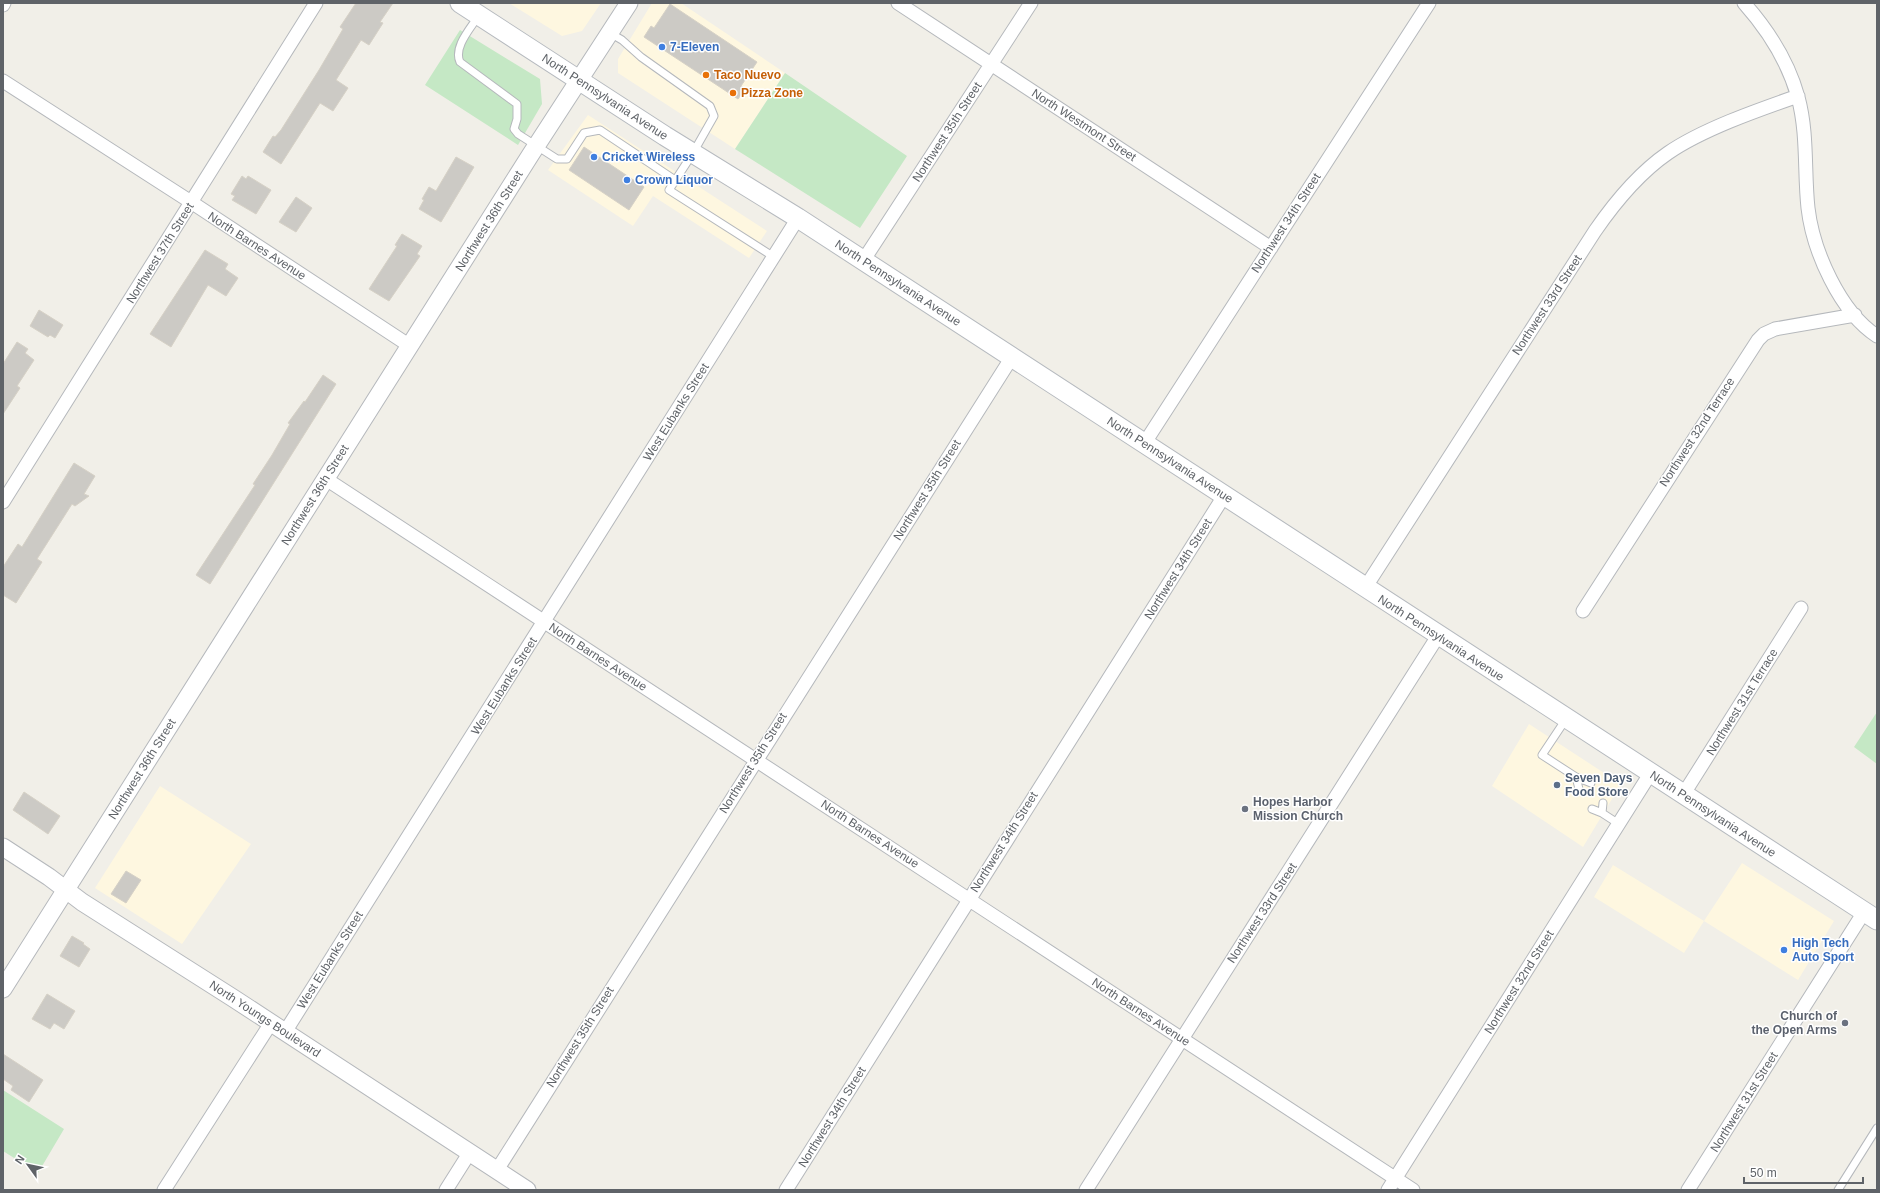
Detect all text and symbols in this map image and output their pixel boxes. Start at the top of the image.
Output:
place label: 7-Eleven [670,40,719,54]
marker: 7-Eleven [657,42,667,52]
street label: North Pennsylvania Avenue [539,51,671,143]
place label: Taco Nuevo [714,68,781,82]
marker: Taco Nuevo [701,70,711,80]
street label: Northwest 35th Street [910,79,985,184]
place label: Pizza Zone [741,86,803,100]
street label: North Westmont Street [1029,86,1139,164]
marker: Pizza Zone [728,88,738,98]
place label: Cricket Wireless [602,150,696,164]
marker: Cricket Wireless [589,152,599,162]
street label: Northwest 36th Street [452,168,526,274]
street label: Northwest 34th Street [1249,170,1324,275]
place label: Crown Liquor [635,173,713,187]
marker: Crown Liquor [622,175,632,185]
street label: Northwest 37th Street [123,200,197,306]
street label: North Barnes Avenue [205,209,309,283]
street label: North Pennsylvania Avenue [832,237,964,329]
street label: Northwest 33rd Street [1509,252,1585,358]
street label: West Eubanks Street [640,360,712,463]
street label: Northwest 32nd Terrace [1656,375,1738,489]
street label: North Pennsylvania Avenue [1104,414,1236,506]
street label: Northwest 35th Street [890,437,964,543]
street label: Northwest 36th Street [278,442,352,548]
street label: Northwest 34th Street [1141,516,1215,622]
street label: North Pennsylvania Avenue [1375,592,1507,684]
street label: North Barnes Avenue [546,620,650,694]
street label: West Eubanks Street [468,634,540,737]
street label: Northwest 31st Terrace [1703,646,1781,758]
street label: Northwest 35th Street [716,710,790,816]
street label: Northwest 36th Street [105,716,179,822]
street label: North Pennsylvania Avenue [1647,768,1779,860]
place label: Seven Days Food Store [1565,771,1633,799]
marker: Seven Days Food Store [1552,780,1562,790]
street label: Northwest 34th Street [967,789,1041,895]
place label: Hopes Harbor Mission Church [1253,795,1343,823]
street label: North Barnes Avenue [818,797,922,871]
marker: Hopes Harbor Mission Church [1240,804,1250,814]
street label: Northwest 33rd Street [1224,860,1300,966]
street label: West Eubanks Street [294,908,366,1011]
street label: Northwest 32nd Street [1481,927,1557,1036]
place label: High Tech Auto Sport [1792,936,1854,964]
marker: High Tech Auto Sport [1779,945,1789,955]
street label: North Barnes Avenue [1089,975,1193,1049]
street label: North Youngs Boulevard [207,978,323,1060]
street label: Northwest 35th Street [543,984,617,1090]
place label: Church of the Open Arms [1751,1009,1838,1037]
marker: Church of the Open Arms [1840,1018,1850,1028]
street label: Northwest 31st Street [1707,1049,1781,1155]
street label: Northwest 34th Street [795,1064,869,1170]
north arrow [8,1145,48,1185]
text: N [12,1153,27,1166]
scale bar [1744,1159,1863,1185]
text: 50 m [1750,1166,1777,1180]

